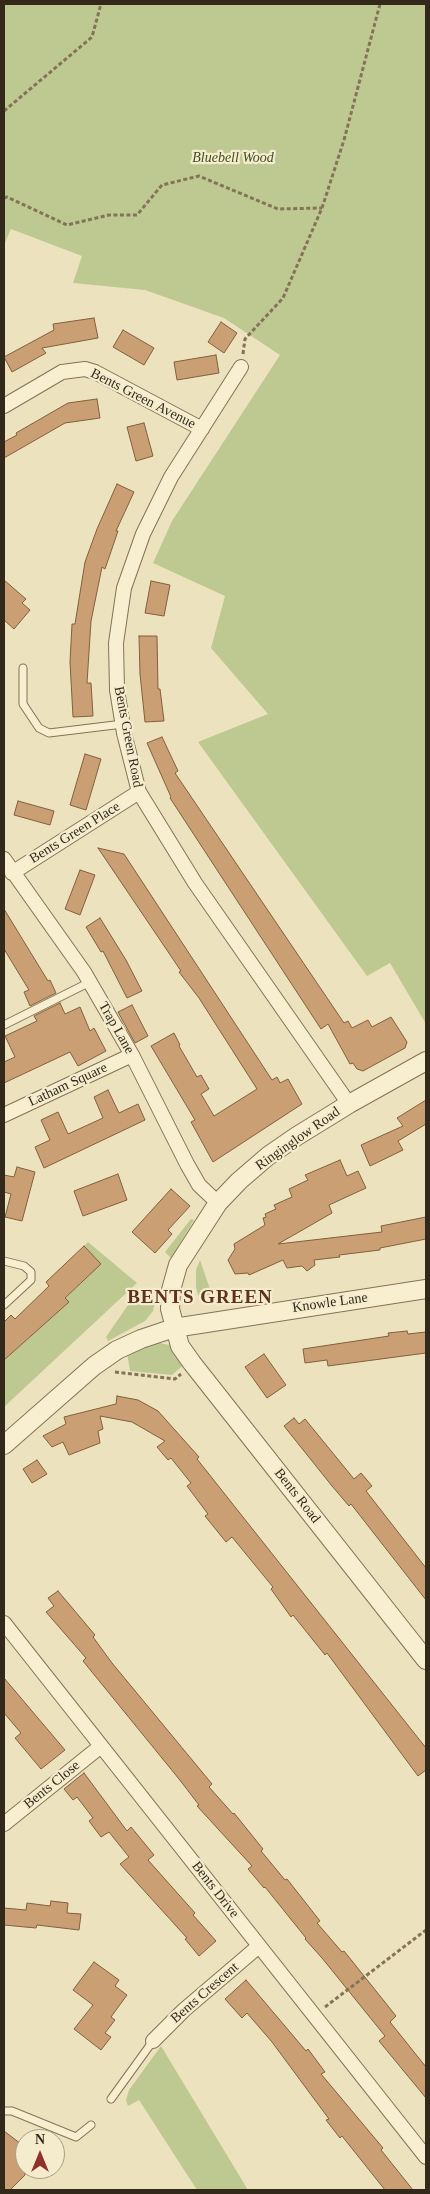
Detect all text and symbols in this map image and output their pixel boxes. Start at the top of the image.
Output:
park label: Bluebell Wood [192,150,274,166]
street label: Bents Green Avenue [88,365,198,433]
street label: Bents Green Road [110,685,146,789]
street label: Bents Green Place [27,798,123,868]
street label: Trap Lane [94,999,138,1057]
street label: Latham Square [26,1059,110,1111]
street label: Ringinglow Road [253,1104,343,1174]
district label: BENTS GREEN [126,1287,274,1309]
street label: Knowle Lane [291,1289,369,1317]
street label: Bents Road [270,1465,324,1527]
street label: Bents Close [21,1757,83,1813]
street label: Bents Drive [188,1858,242,1922]
street label: Bents Crescent [168,1959,242,2027]
north arrow [15,2129,65,2179]
text: N [35,2132,45,2147]

